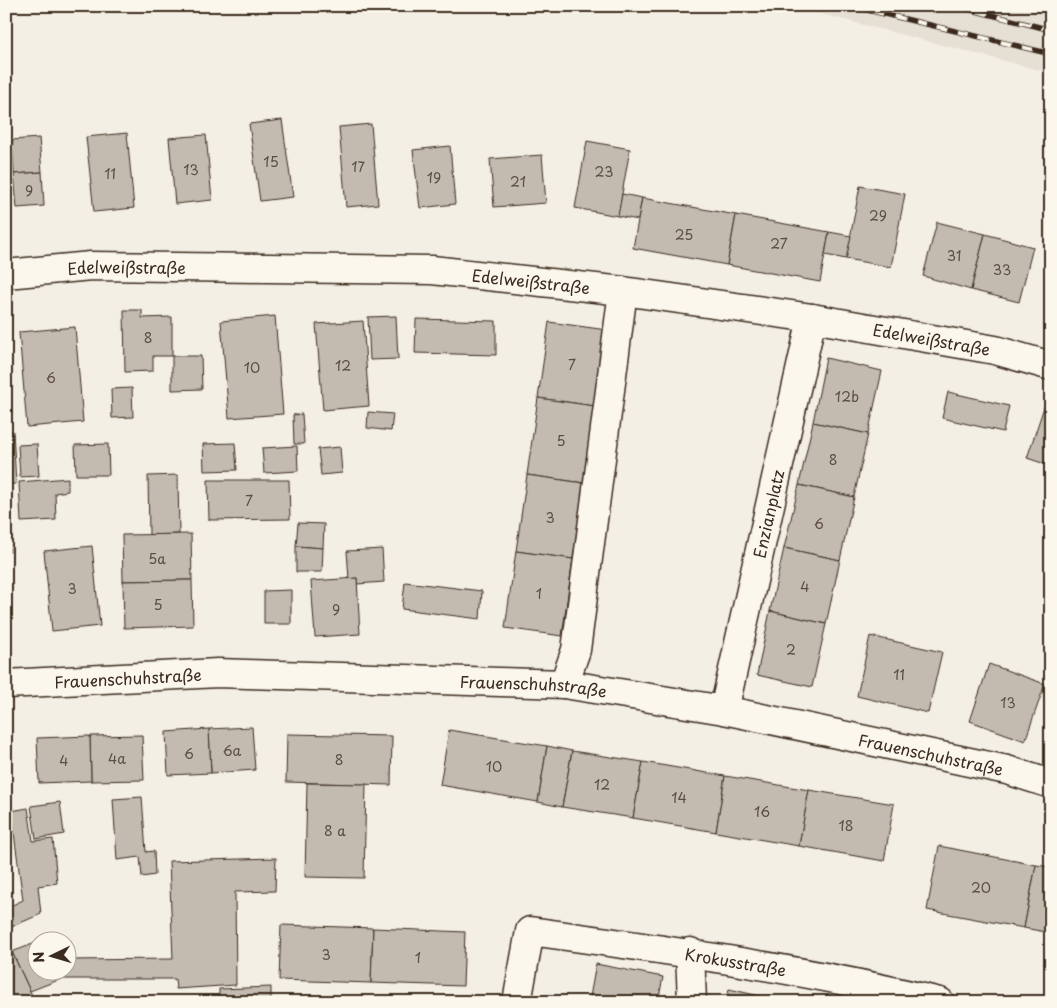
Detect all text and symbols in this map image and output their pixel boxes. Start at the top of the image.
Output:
house number: 15 [263,151,279,172]
house number: 17 [351,156,365,177]
house number: 13 [183,159,199,180]
house number: 23 [595,161,613,182]
house number: 11 [104,163,116,184]
house number: 19 [427,167,441,188]
house number: 21 [510,171,526,192]
house number: 9 [25,180,33,201]
house number: 29 [869,205,887,226]
house number: 25 [675,224,693,245]
house number: 27 [770,233,788,254]
house number: 31 [947,245,961,266]
street label: Edelweißstraße [66,254,186,280]
house number: 33 [993,259,1011,280]
street label: Edelweißstraße [471,262,591,299]
street label: Edelweißstraße [871,317,992,361]
house number: 8 [144,327,152,348]
house number: 7 [568,354,576,375]
house number: 12 [335,355,351,376]
house number: 10 [244,357,260,378]
house number: 6 [46,367,56,388]
house number: 12b [835,386,859,407]
house number: 5 [556,430,566,451]
house number: 8 [829,449,837,470]
street label: Enzianplatz [746,467,790,560]
house number: 7 [245,490,253,511]
house number: 3 [545,507,555,528]
house number: 6 [814,513,824,534]
house number: 5a [148,548,166,569]
house number: 4 [800,576,810,597]
house number: 3 [67,578,77,599]
house number: 1 [536,583,542,604]
house number: 5 [153,594,163,615]
house number: 9 [332,599,340,620]
house number: 2 [786,639,796,660]
street label: Frauenschuhstraße [54,662,202,693]
house number: 11 [893,664,905,685]
street label: Frauenschuhstraße [459,669,609,703]
house number: 13 [1000,692,1016,713]
street label: Frauenschuhstraße [856,727,1006,781]
house number: 6a [223,740,242,761]
house number: 6 [184,743,194,764]
house number: 4a [108,748,126,769]
house number: 8 [335,749,343,770]
house number: 4 [59,750,69,771]
house number: 10 [486,756,502,777]
house number: 12 [594,774,610,795]
house number: 14 [671,787,687,808]
house number: 16 [754,801,770,822]
house number: 18 [838,815,854,836]
house number: 8 a [324,820,346,841]
house number: 20 [971,877,991,898]
north arrow [28,930,78,980]
street label: Krokusstraße [683,941,788,982]
house number: 3 [321,944,331,965]
house number: 1 [415,947,421,968]
text: N [28,951,49,964]

